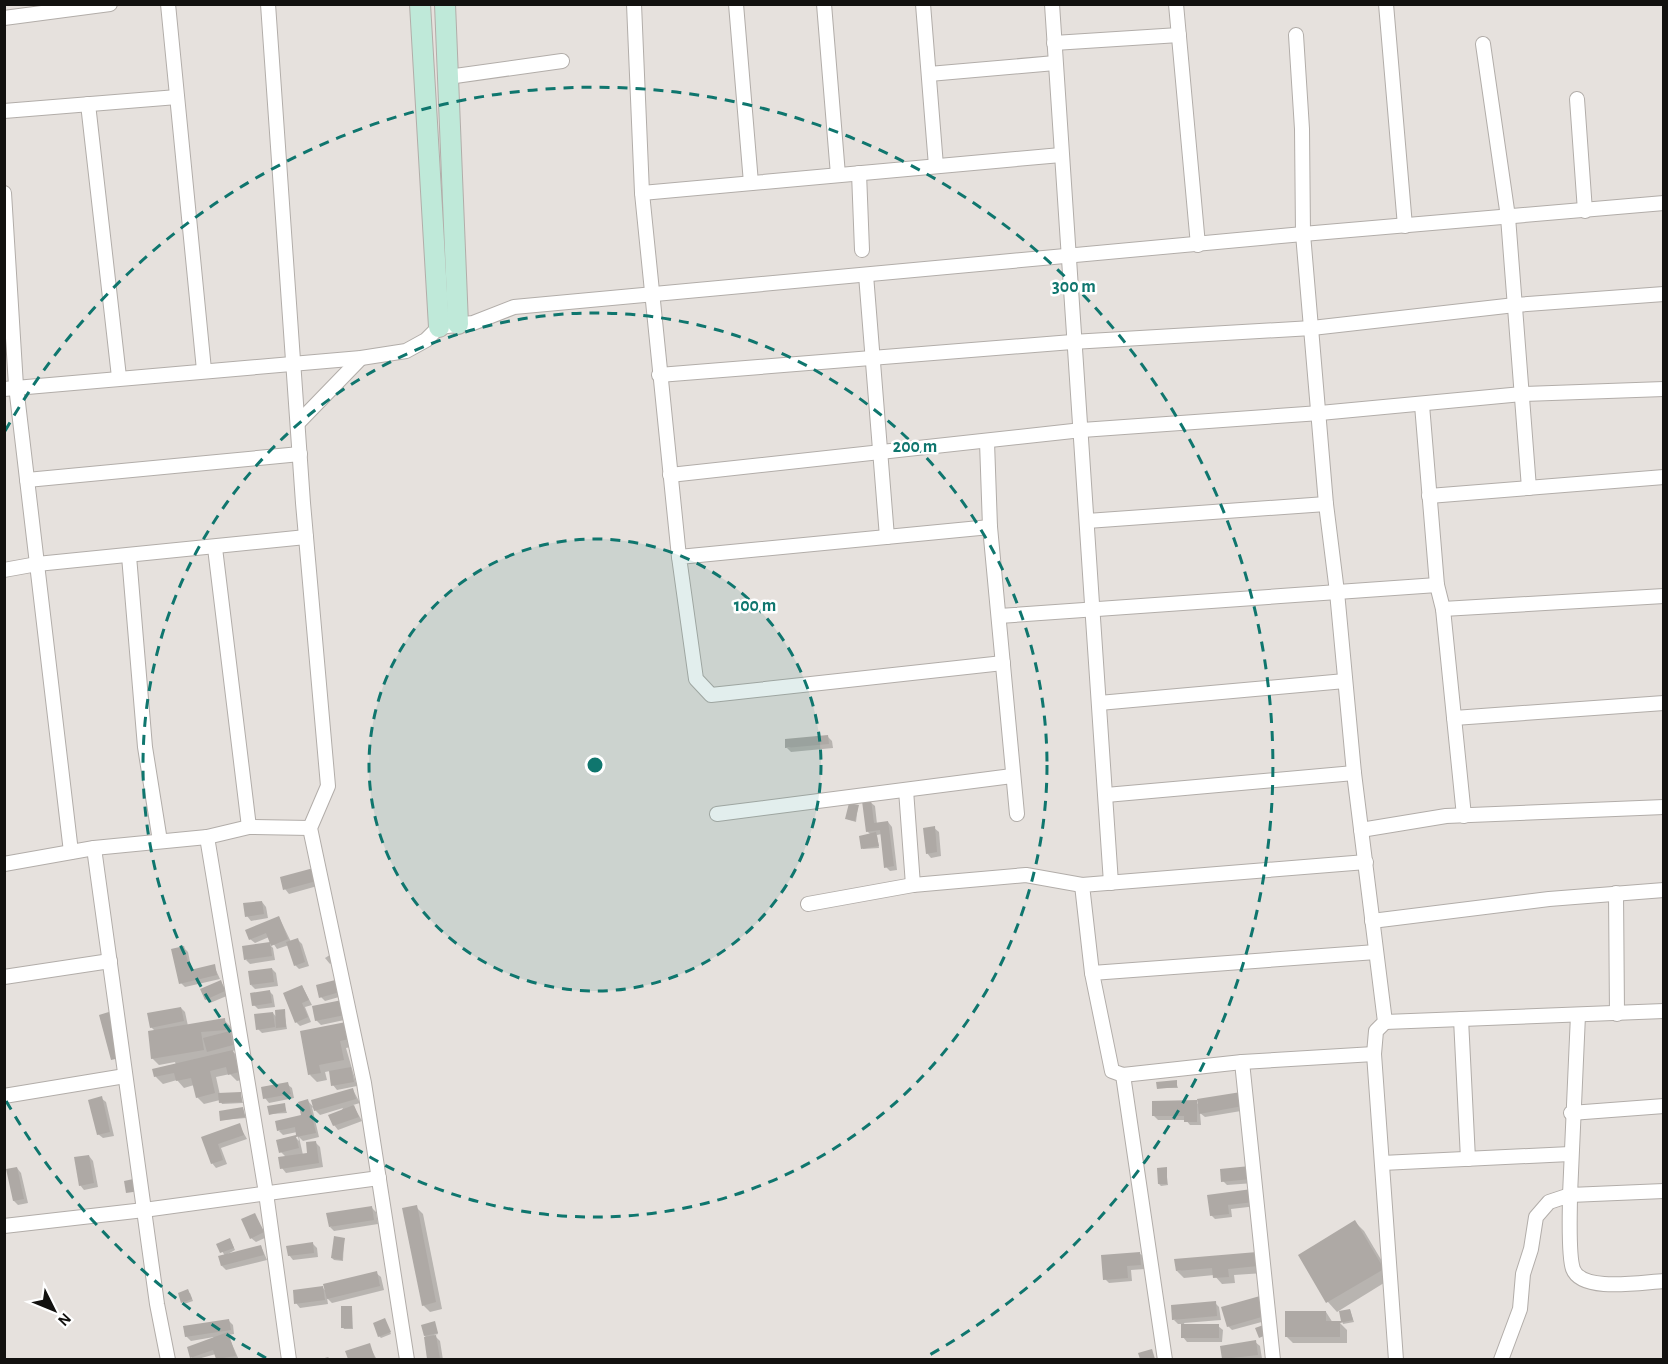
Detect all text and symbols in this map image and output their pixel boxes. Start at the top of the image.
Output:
text: 300 m [1052,278,1096,296]
text: 200 m [893,438,937,456]
text: 100 m [734,597,776,615]
centre of rings [585,755,605,775]
north arrow [24,1280,84,1340]
text: N [55,1310,74,1329]

